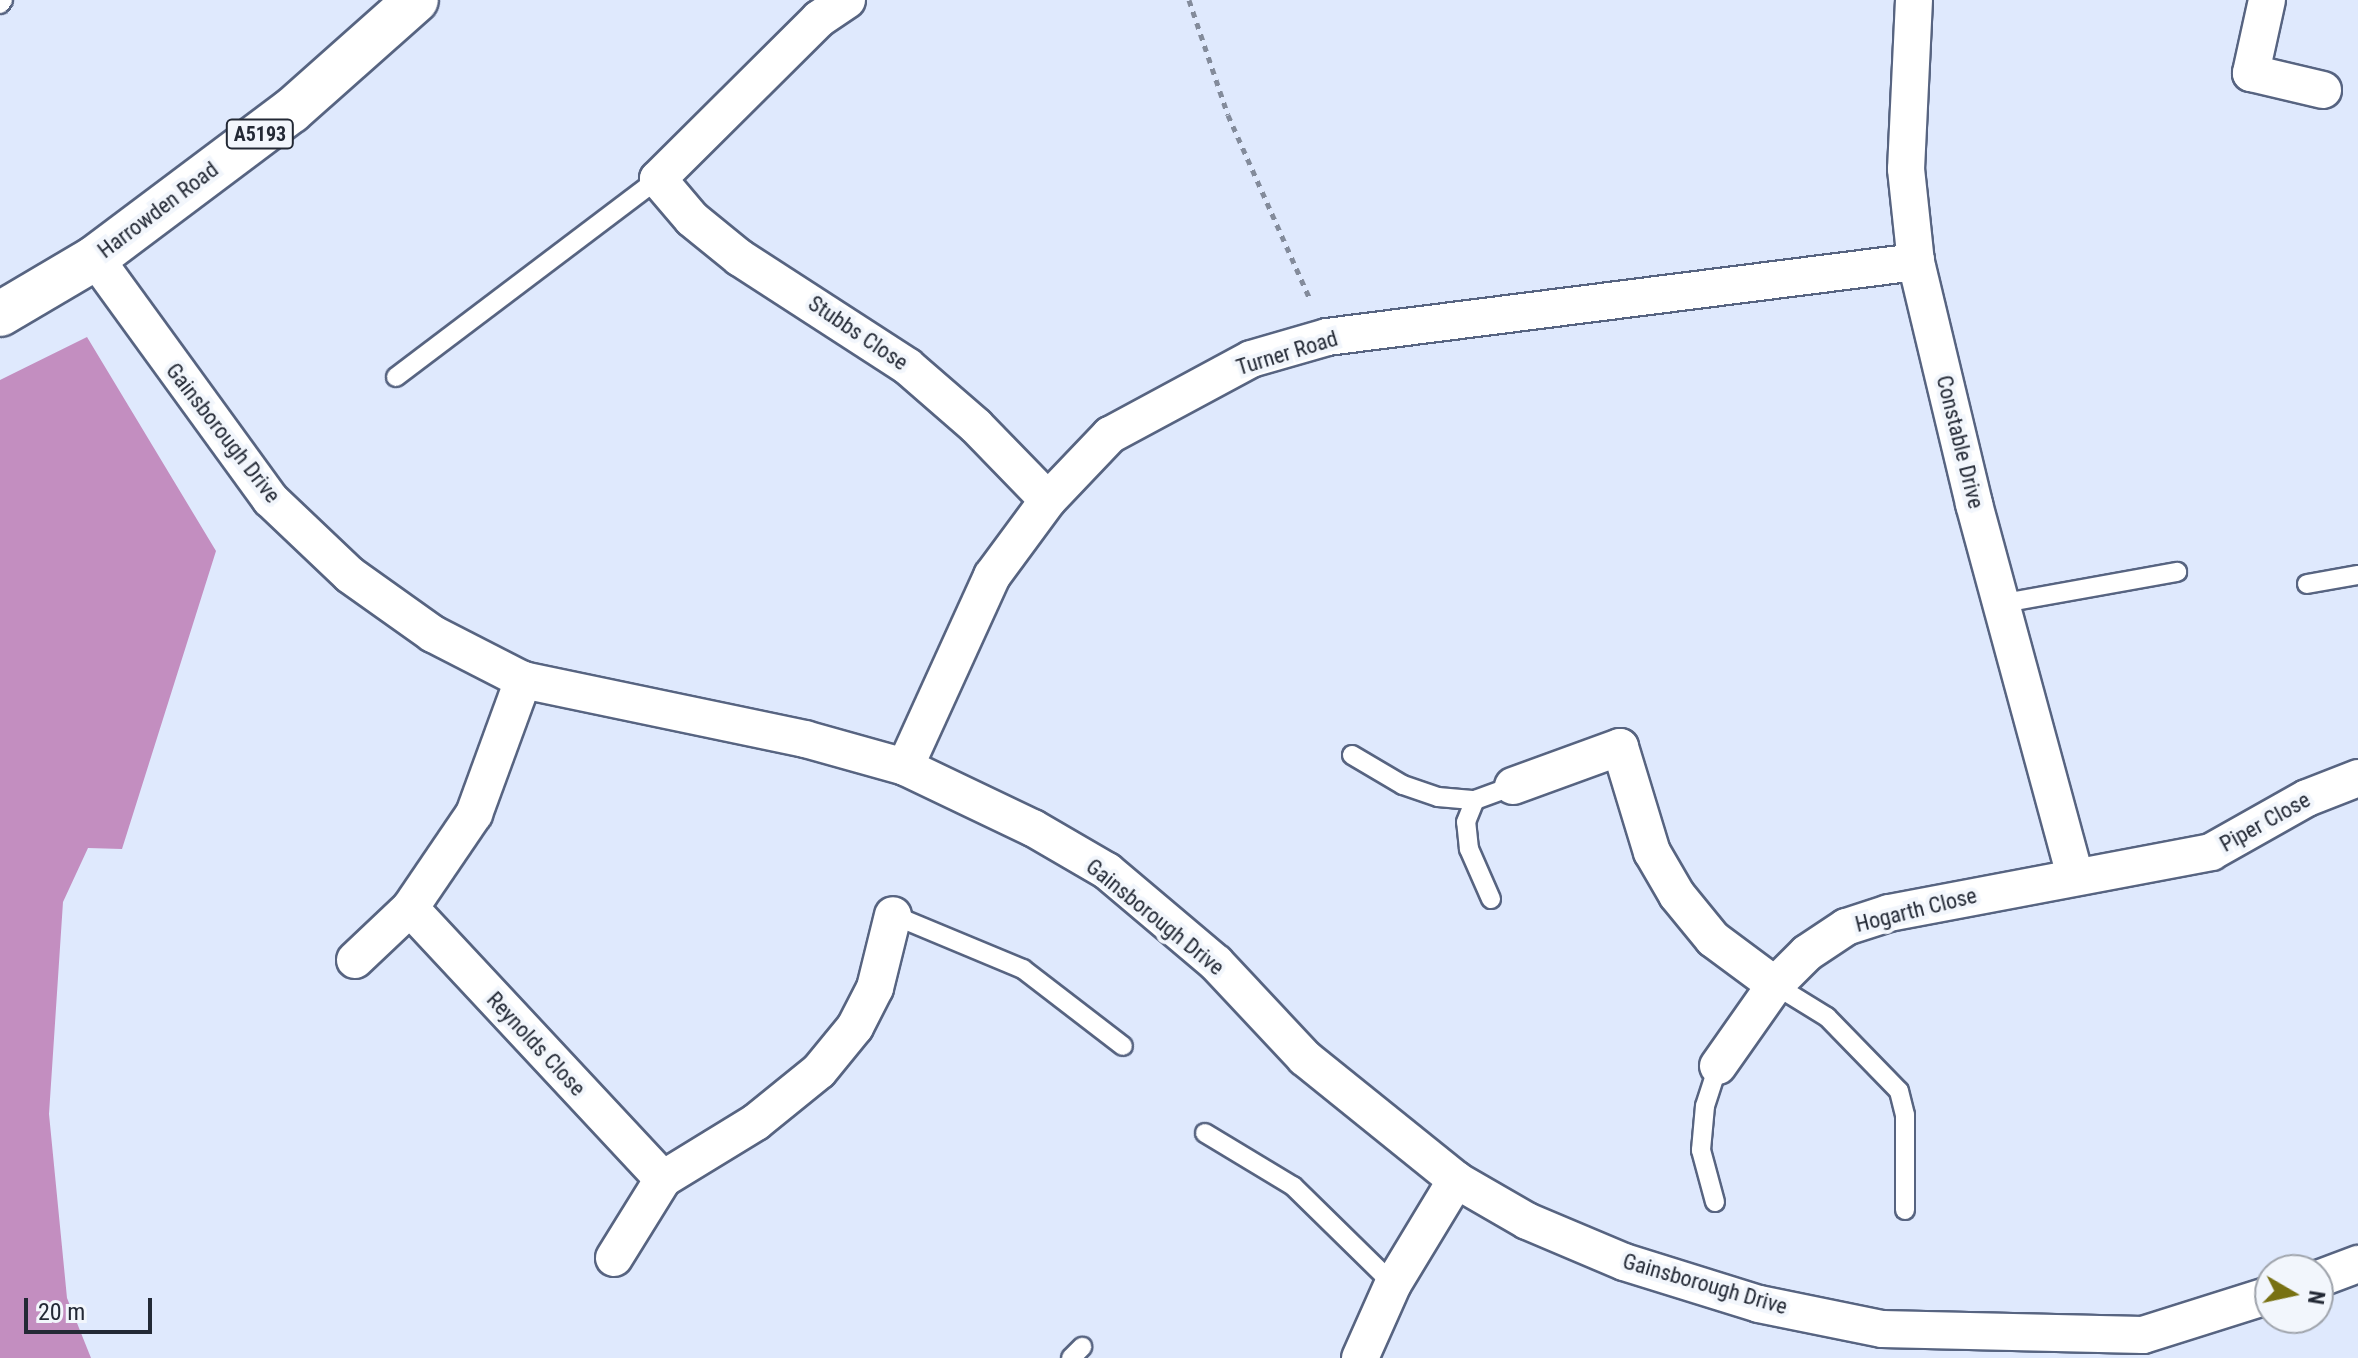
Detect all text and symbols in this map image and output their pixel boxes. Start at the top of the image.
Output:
road number: A5193 [224,118,296,150]
street label: Harrowden Road [93,156,223,264]
street label: Stubbs Close [803,290,913,376]
street label: Turner Road [1233,325,1341,381]
street label: Gainsborough Drive [160,358,286,508]
street label: Constable Drive [1931,373,1989,511]
street label: Piper Close [2215,786,2315,858]
street label: Gainsborough Drive [1081,853,1229,981]
street label: Hogarth Close [1852,882,1980,938]
street label: Reynolds Close [481,986,591,1102]
street label: Gainsborough Drive [1620,1248,1790,1320]
north arrow [2254,1254,2334,1334]
scale bar [28,1282,156,1332]
text: N [2303,1289,2330,1306]
text: 20 m [38,1298,85,1326]

